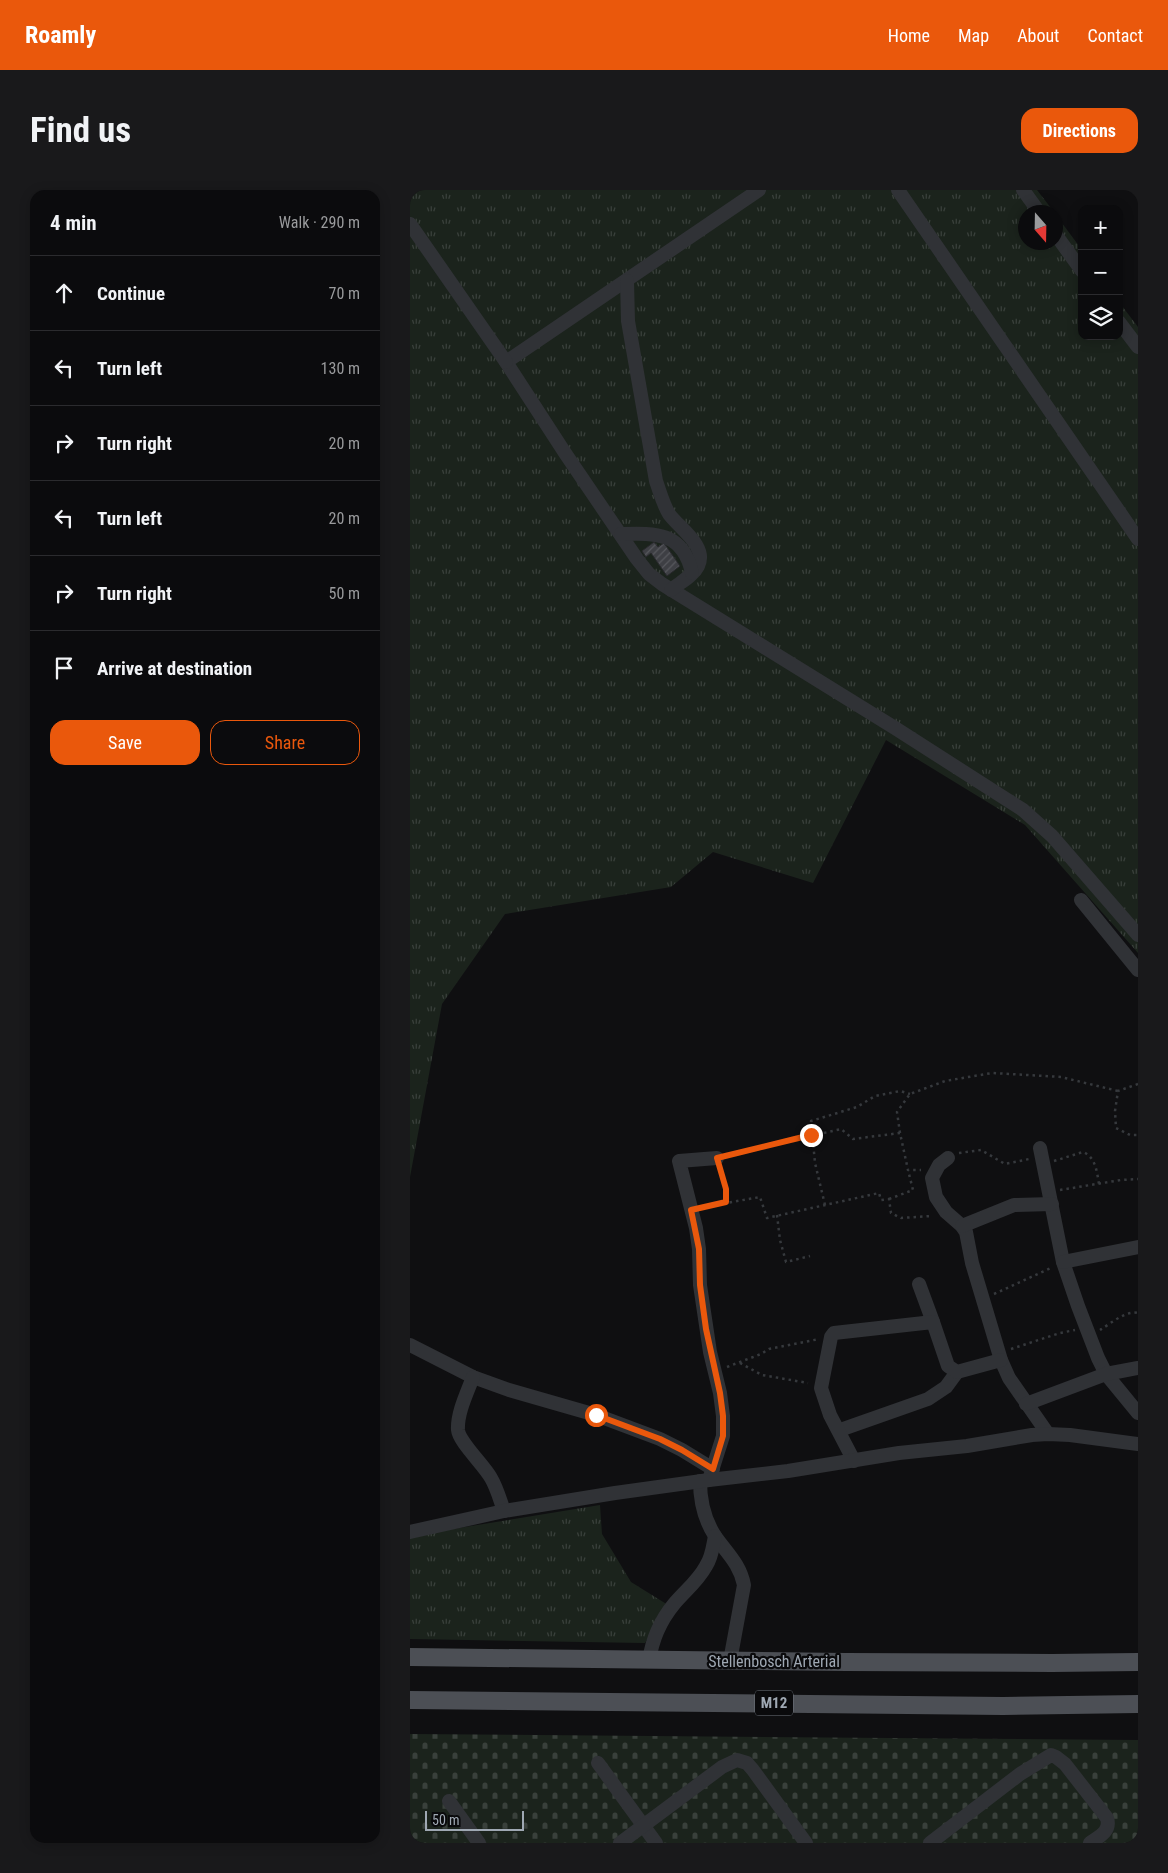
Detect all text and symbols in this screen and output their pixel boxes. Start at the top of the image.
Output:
text: Roamly [25,21,96,49]
text: Home [888,25,930,46]
text: Map [958,25,989,46]
text: About [1017,25,1059,46]
text: Contact [1087,25,1143,46]
button: Directions [1021,108,1138,153]
text: Find us [30,110,131,151]
north arrow [1018,205,1063,250]
map controls [1078,205,1123,340]
button: + [1078,205,1123,250]
text: 4 min [50,211,97,235]
text: Walk · 290 m [279,213,360,232]
button: − [1078,250,1123,295]
icon: ahead [50,279,78,307]
text: Continue [97,282,165,305]
text: 70 m [328,284,360,303]
button: layers [1078,295,1123,340]
icon: left [50,354,78,382]
text: Turn left [97,357,162,380]
text: 130 m [321,359,360,378]
icon: right [50,429,78,457]
text: Turn right [97,432,172,455]
text: 20 m [328,434,360,453]
icon: left [50,504,78,532]
text: Turn left [97,507,162,530]
text: 20 m [328,509,360,528]
icon: right [50,579,78,607]
text: Turn right [97,582,172,605]
text: 50 m [328,584,360,603]
icon: arrive [50,654,78,682]
text: Arrive at destination [97,657,252,680]
button: Save [50,720,200,765]
button: Share [210,720,360,765]
route end [800,1124,823,1147]
route start [585,1404,608,1427]
street label: Stellenbosch Arterial [708,1652,840,1671]
road number: M12 [755,1690,793,1716]
scale bar [425,1808,524,1831]
text: 50 m [432,1812,460,1828]

